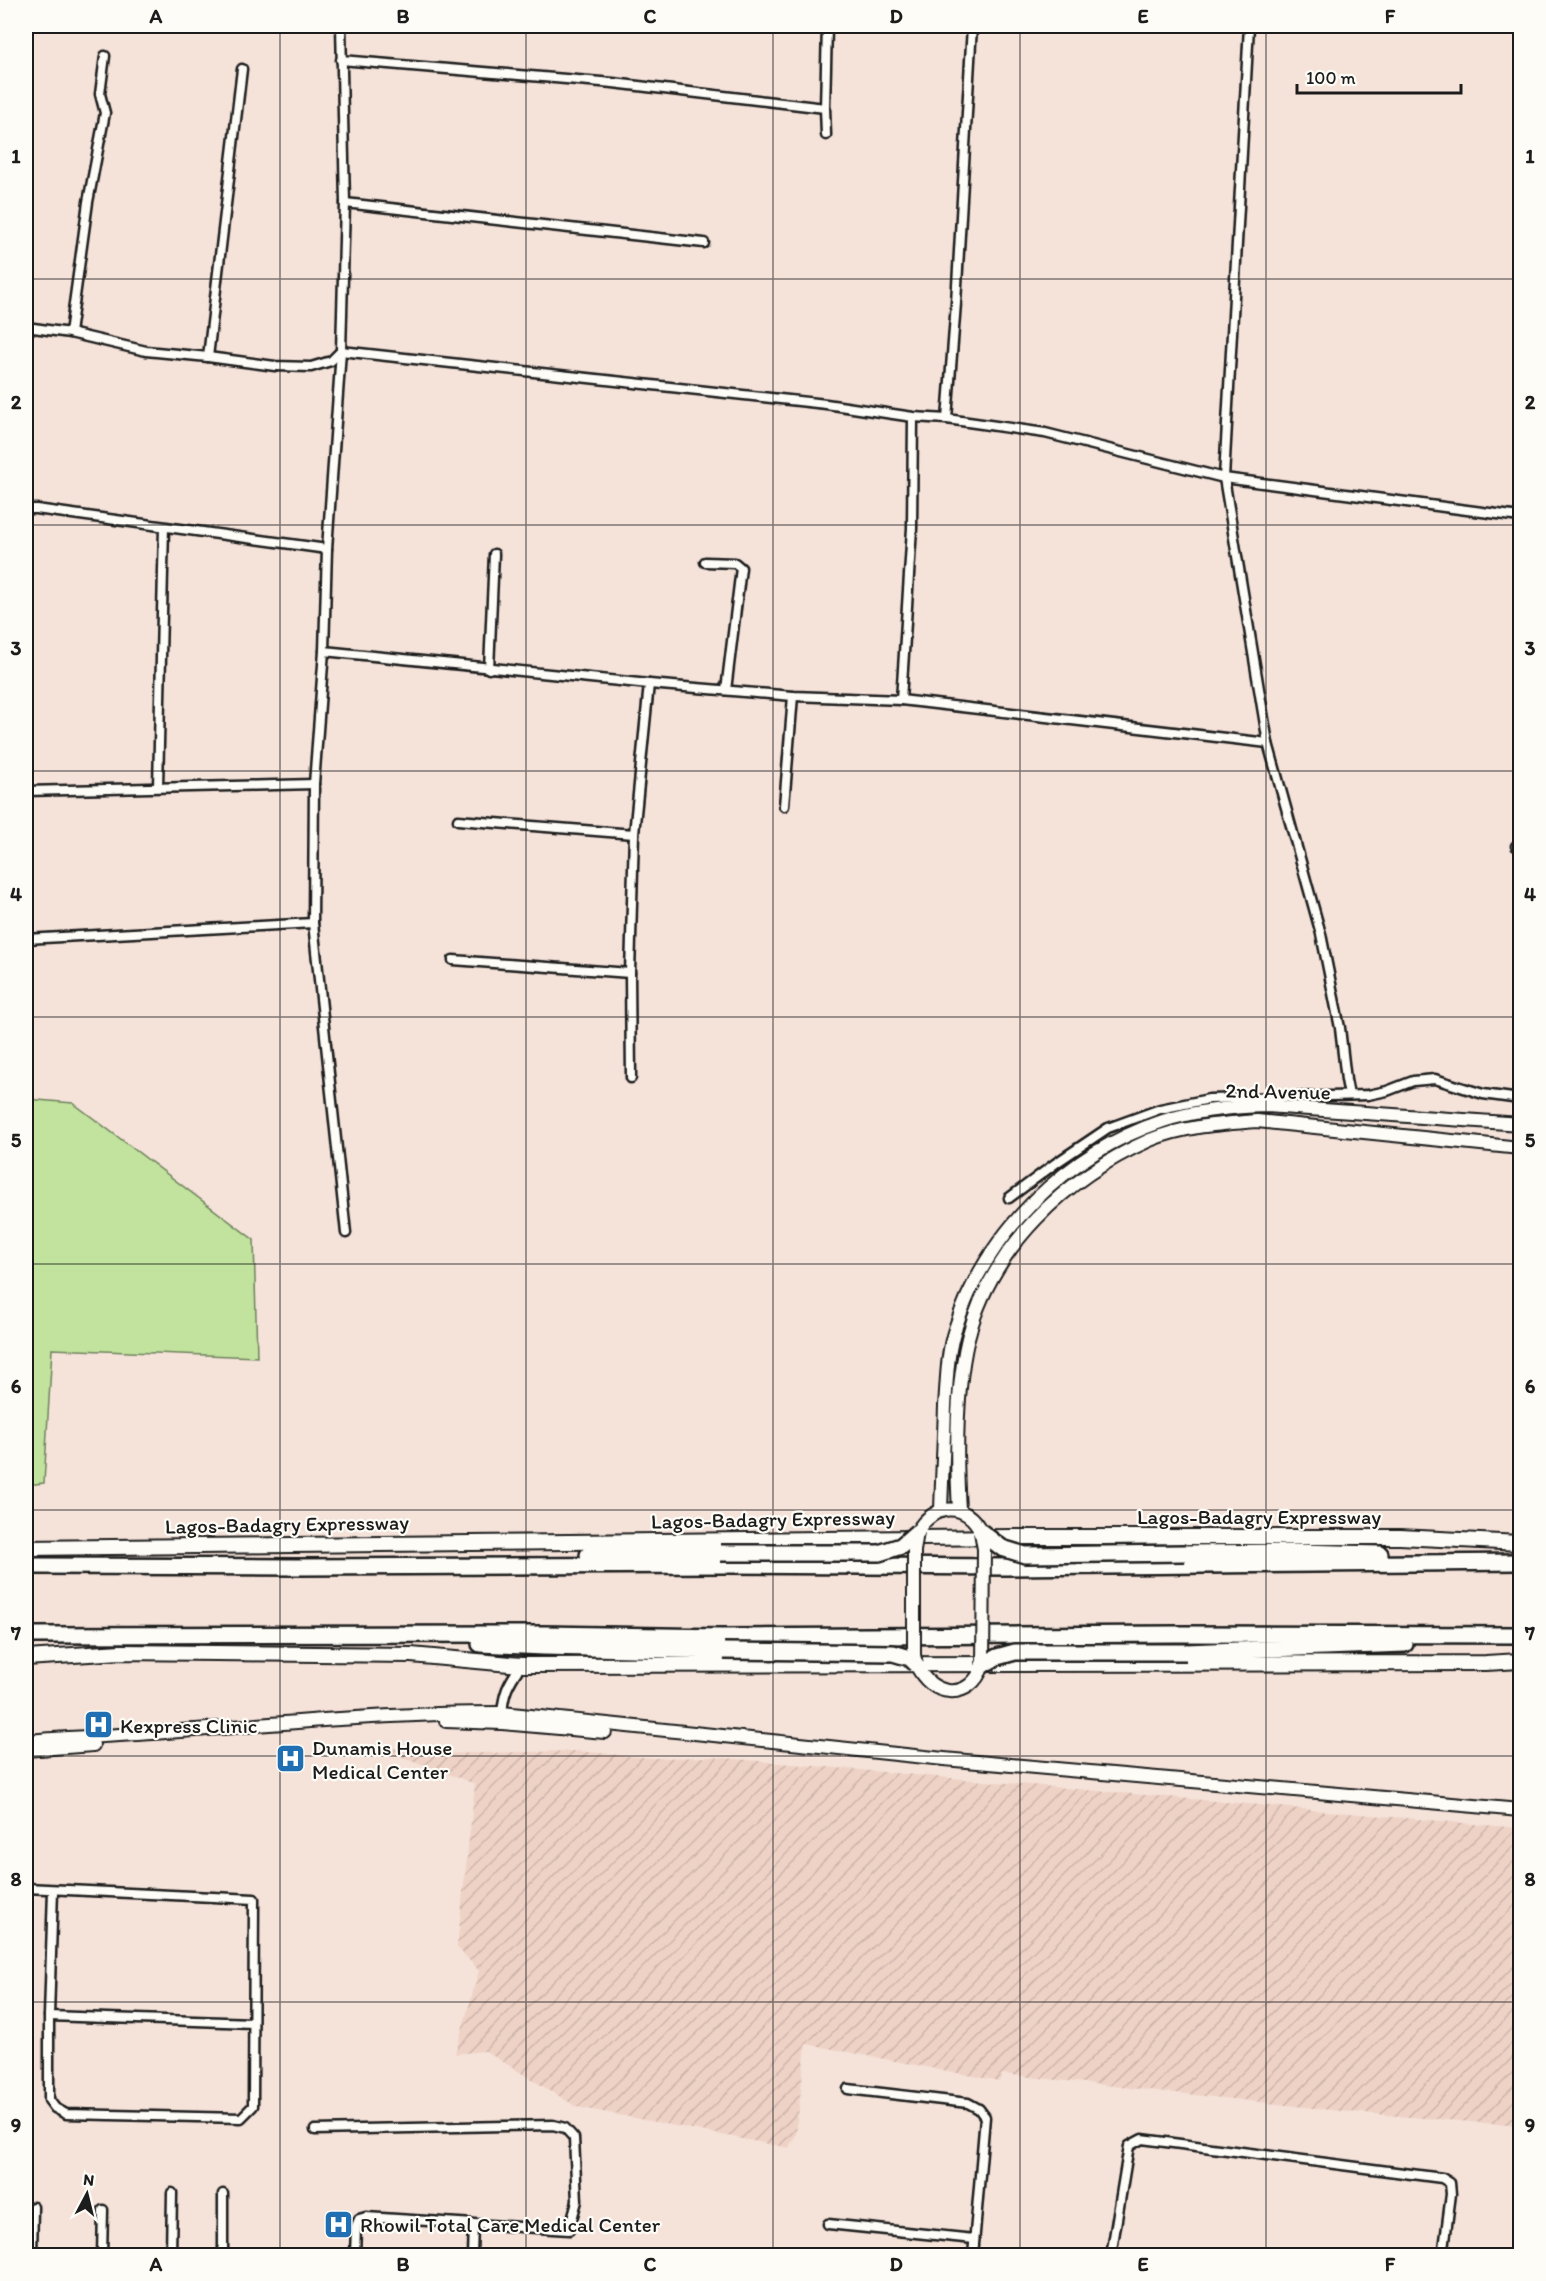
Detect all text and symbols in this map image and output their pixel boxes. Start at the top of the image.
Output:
text: A [149,4,163,28]
text: B [397,4,410,28]
text: C [644,4,657,28]
text: D [889,4,903,28]
text: E [1137,4,1149,28]
text: F [1385,4,1396,28]
scale bar [1297,57,1460,95]
text: 100 m [1306,67,1356,89]
text: 1 [11,144,21,168]
text: 1 [1525,144,1535,168]
text: 2 [11,390,22,414]
text: 2 [1525,390,1536,414]
text: 3 [11,636,22,660]
text: 3 [1525,636,1536,660]
text: 4 [10,882,22,906]
text: 4 [1524,882,1536,906]
street label: 2nd Avenue [1225,1078,1331,1104]
text: 5 [11,1128,22,1152]
text: 5 [1525,1128,1536,1152]
text: 6 [11,1374,22,1398]
text: 6 [1525,1374,1536,1398]
street label: Lagos-Badagry Expressway [651,1504,895,1534]
street label: Lagos-Badagry Expressway [1137,1504,1381,1529]
street label: Lagos-Badagry Expressway [165,1509,409,1539]
text: 7 [10,1621,21,1645]
text: 7 [1524,1621,1535,1645]
hospital icon: Kexpress Clinic [83,1709,115,1741]
place label: Kexpress Clinic [120,1713,257,1738]
place label: Dunamis House Medical Center [312,1735,452,1784]
hospital icon: Dunamis House Medical Center [275,1743,307,1775]
text: 8 [11,1867,22,1891]
text: 8 [1525,1867,1536,1891]
text: 9 [11,2113,21,2137]
text: 9 [1525,2113,1535,2137]
north arrow [57,2164,117,2224]
text: N [82,2170,95,2190]
hospital icon: Rhowil Total Care Medical Center [323,2208,355,2240]
place label: Rhowil Total Care Medical Center [360,2212,661,2237]
text: A [149,2252,163,2276]
text: B [397,2252,410,2276]
text: C [644,2252,657,2276]
text: D [889,2252,903,2276]
text: E [1137,2252,1149,2276]
text: F [1385,2252,1396,2276]

